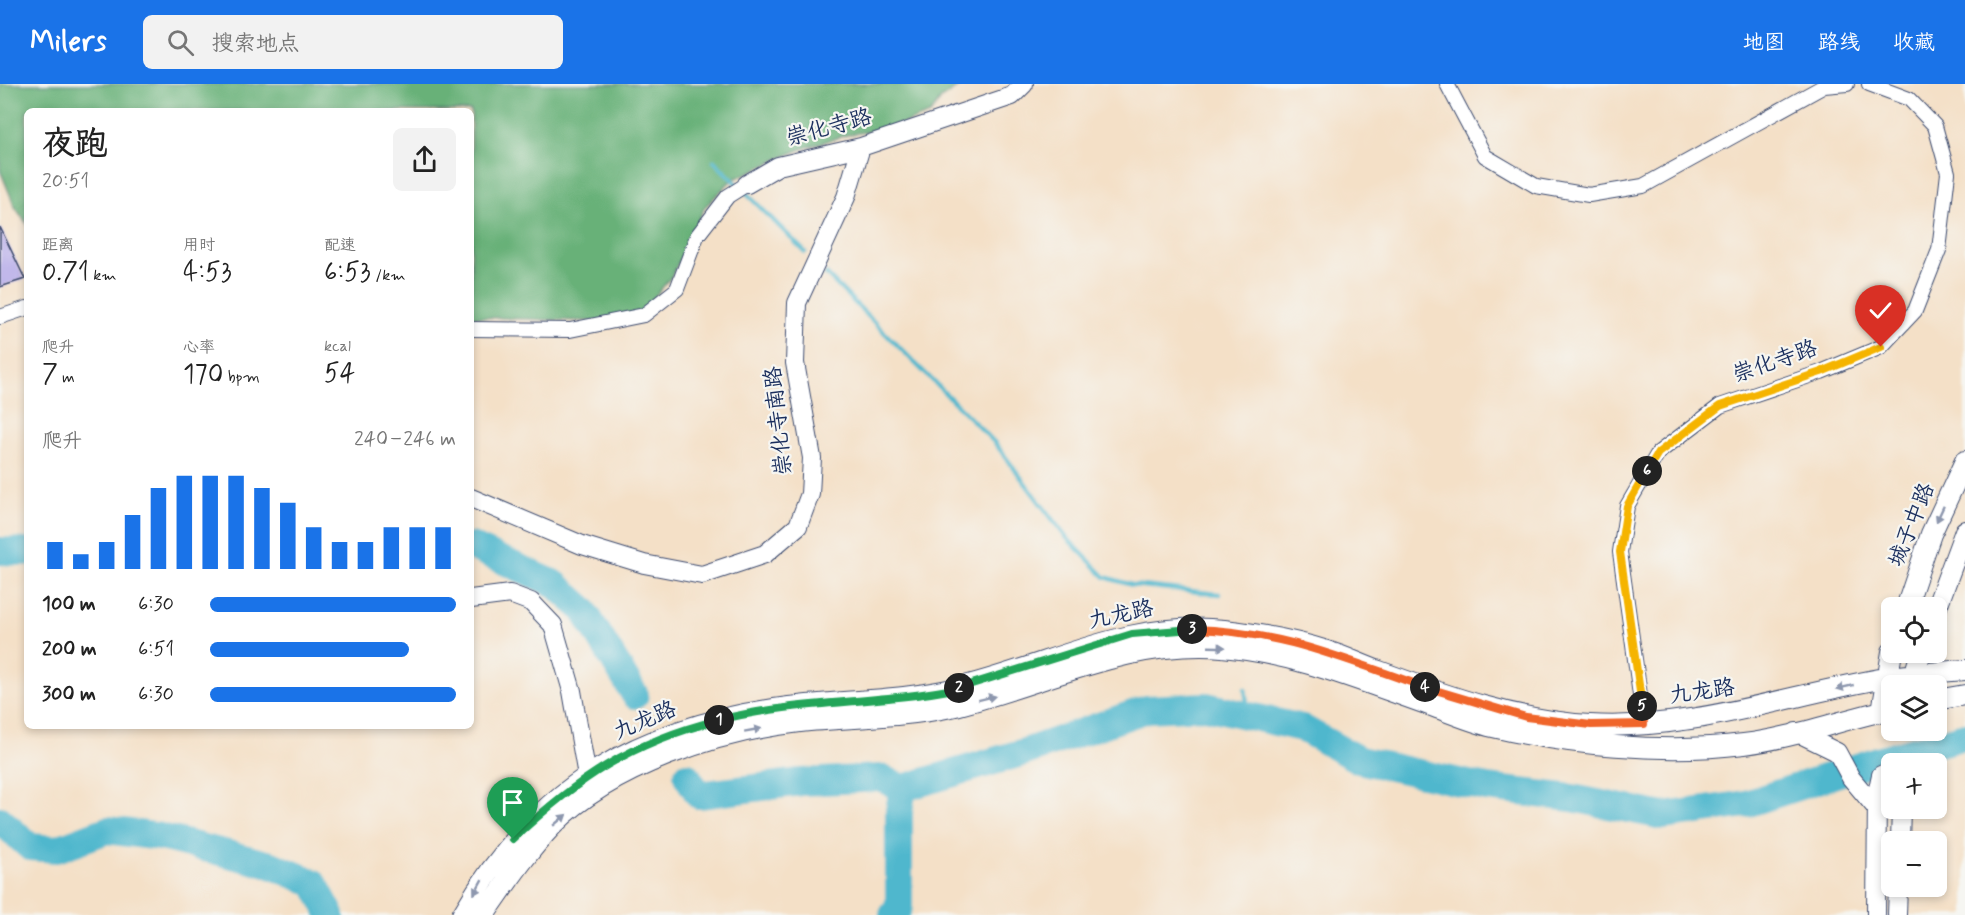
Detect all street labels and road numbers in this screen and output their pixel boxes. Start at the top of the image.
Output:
street label: 崇化寺路 [783,103,875,153]
street label: 崇化寺路 [1729,334,1821,390]
street label: 崇化寺南路 [759,365,799,477]
street label: 城子中路 [1883,479,1941,571]
street label: 九龙路 [1086,594,1156,636]
street label: 九龙路 [1667,674,1737,710]
street label: 九龙路 [609,695,681,747]

